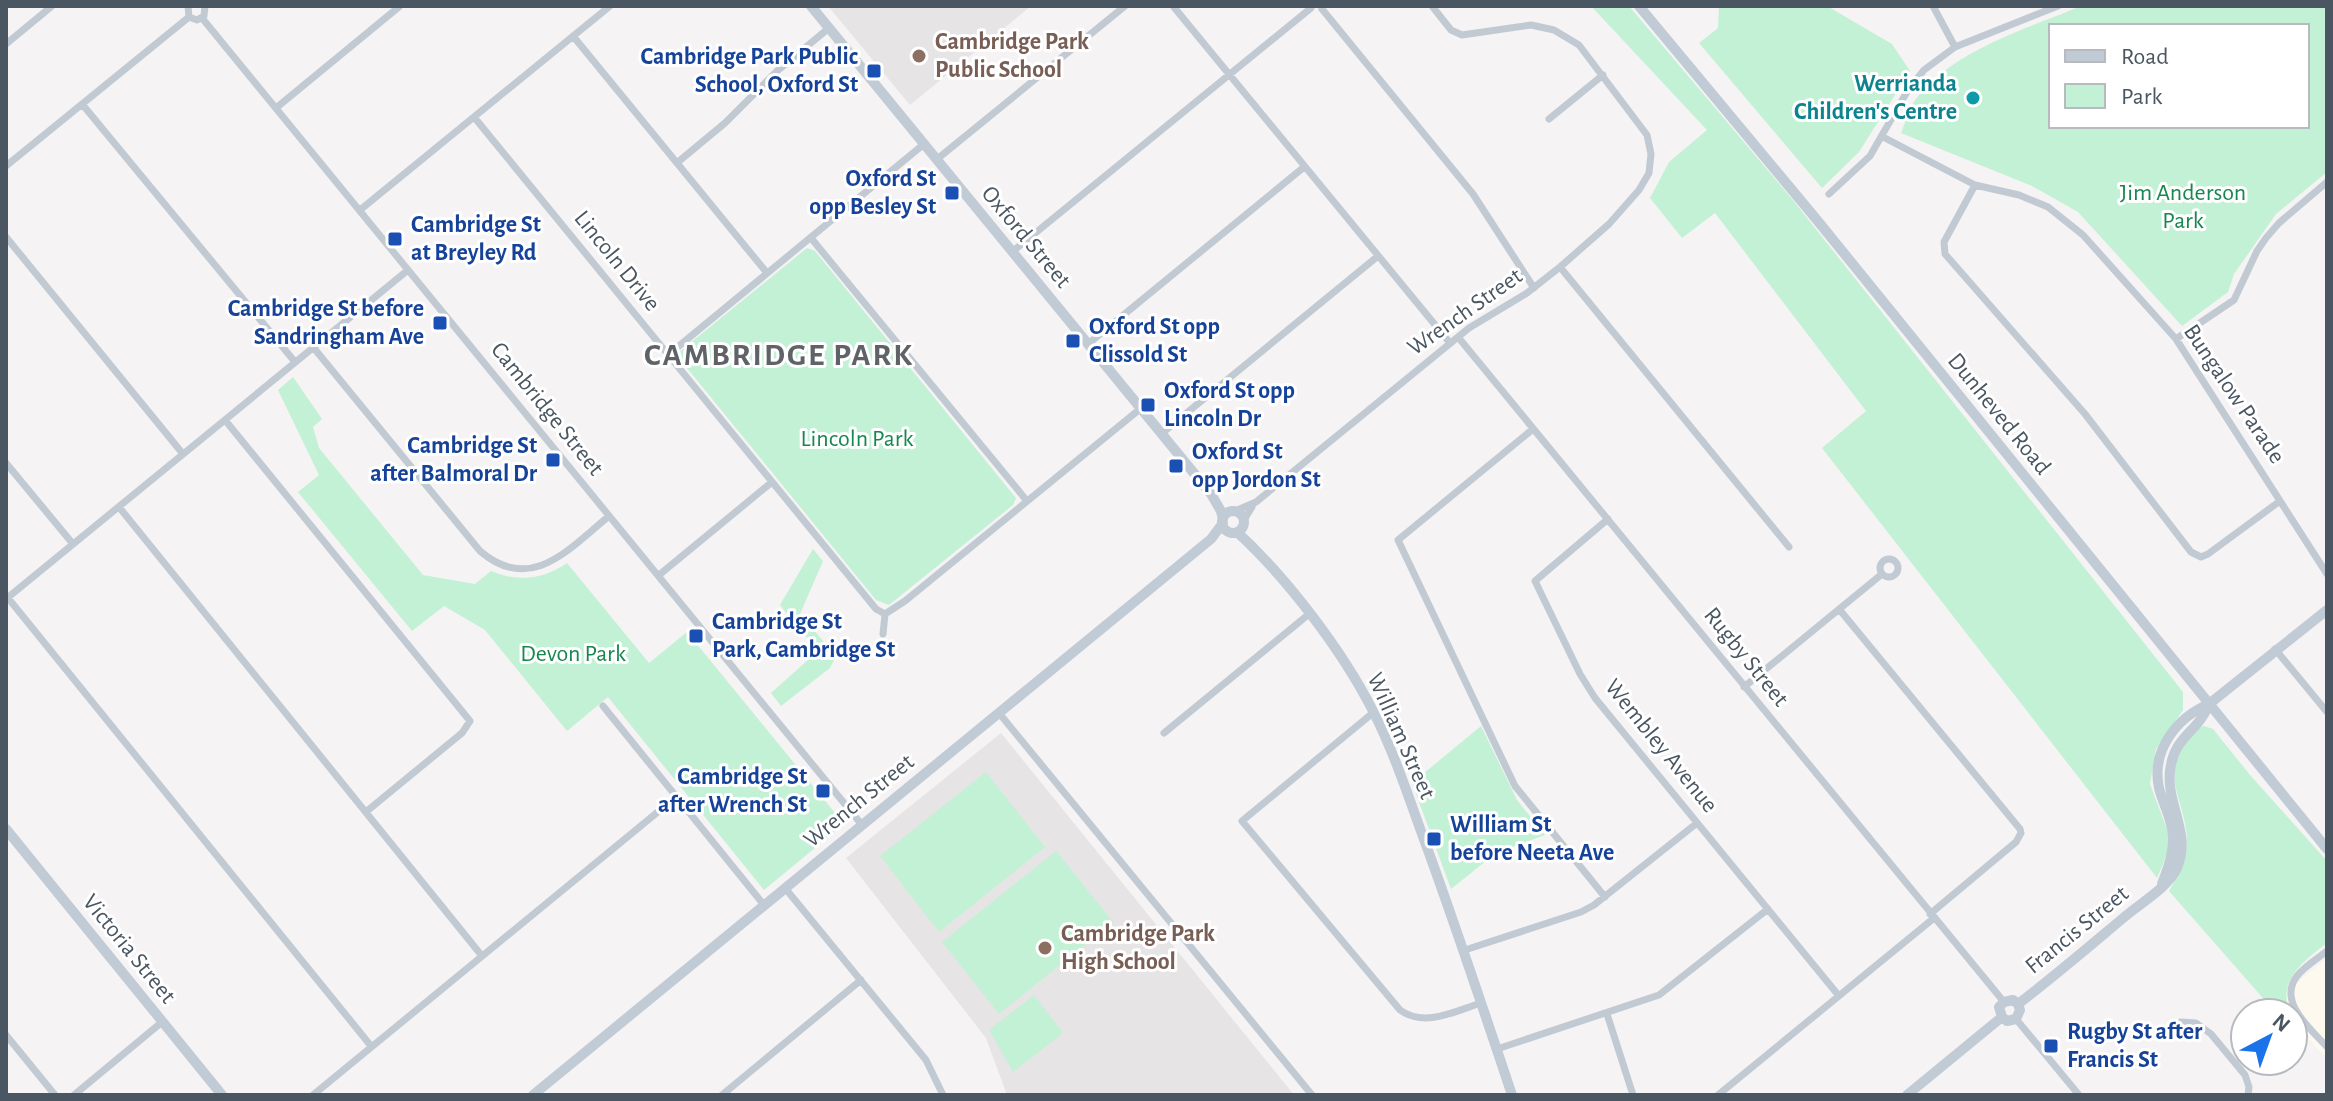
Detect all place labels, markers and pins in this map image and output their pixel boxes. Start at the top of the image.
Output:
place label: Cambridge Park Public School [935,30,1089,82]
place label: Cambridge Park Public School, Oxford St [641,45,858,97]
marker: Cambridge Park Public School [910,47,928,65]
marker: Cambridge Park Public School, Oxford St [865,62,883,80]
place label: Werrianda Children's Centre [1794,72,1957,124]
marker: Werrianda Children's Centre [1964,89,1982,107]
place label: Oxford St opp Besley St [809,167,936,219]
marker: Oxford St opp Besley St [943,184,961,202]
place label: Cambridge St at Breyley Rd [411,213,541,265]
marker: Cambridge St at Breyley Rd [386,230,404,248]
place label: Cambridge St before Sandringham Ave [228,297,424,349]
marker: Cambridge St before Sandringham Ave [431,314,449,332]
place label: Oxford St opp Clissold St [1089,315,1220,367]
marker: Oxford St opp Clissold St [1064,332,1082,350]
place label: Oxford St opp Lincoln Dr [1164,379,1295,431]
marker: Oxford St opp Lincoln Dr [1139,396,1157,414]
place label: Cambridge St after Balmoral Dr [370,434,538,486]
place label: Oxford St opp Jordon St [1192,440,1321,492]
marker: Cambridge St after Balmoral Dr [544,451,562,469]
marker: Oxford St opp Jordon St [1167,457,1185,475]
place label: Cambridge St Park, Cambridge St [712,610,895,662]
marker: Cambridge St Park, Cambridge St [687,627,705,645]
place label: Cambridge St after Wrench St [658,765,807,817]
marker: Cambridge St after Wrench St [814,782,832,800]
place label: William St before Neeta Ave [1450,813,1614,865]
marker: William St before Neeta Ave [1425,830,1443,848]
place label: Cambridge Park High School [1061,922,1215,974]
marker: Cambridge Park High School [1036,939,1054,957]
place label: Rugby St after Francis St [2067,1020,2203,1072]
marker: Rugby St after Francis St [2042,1037,2060,1055]

